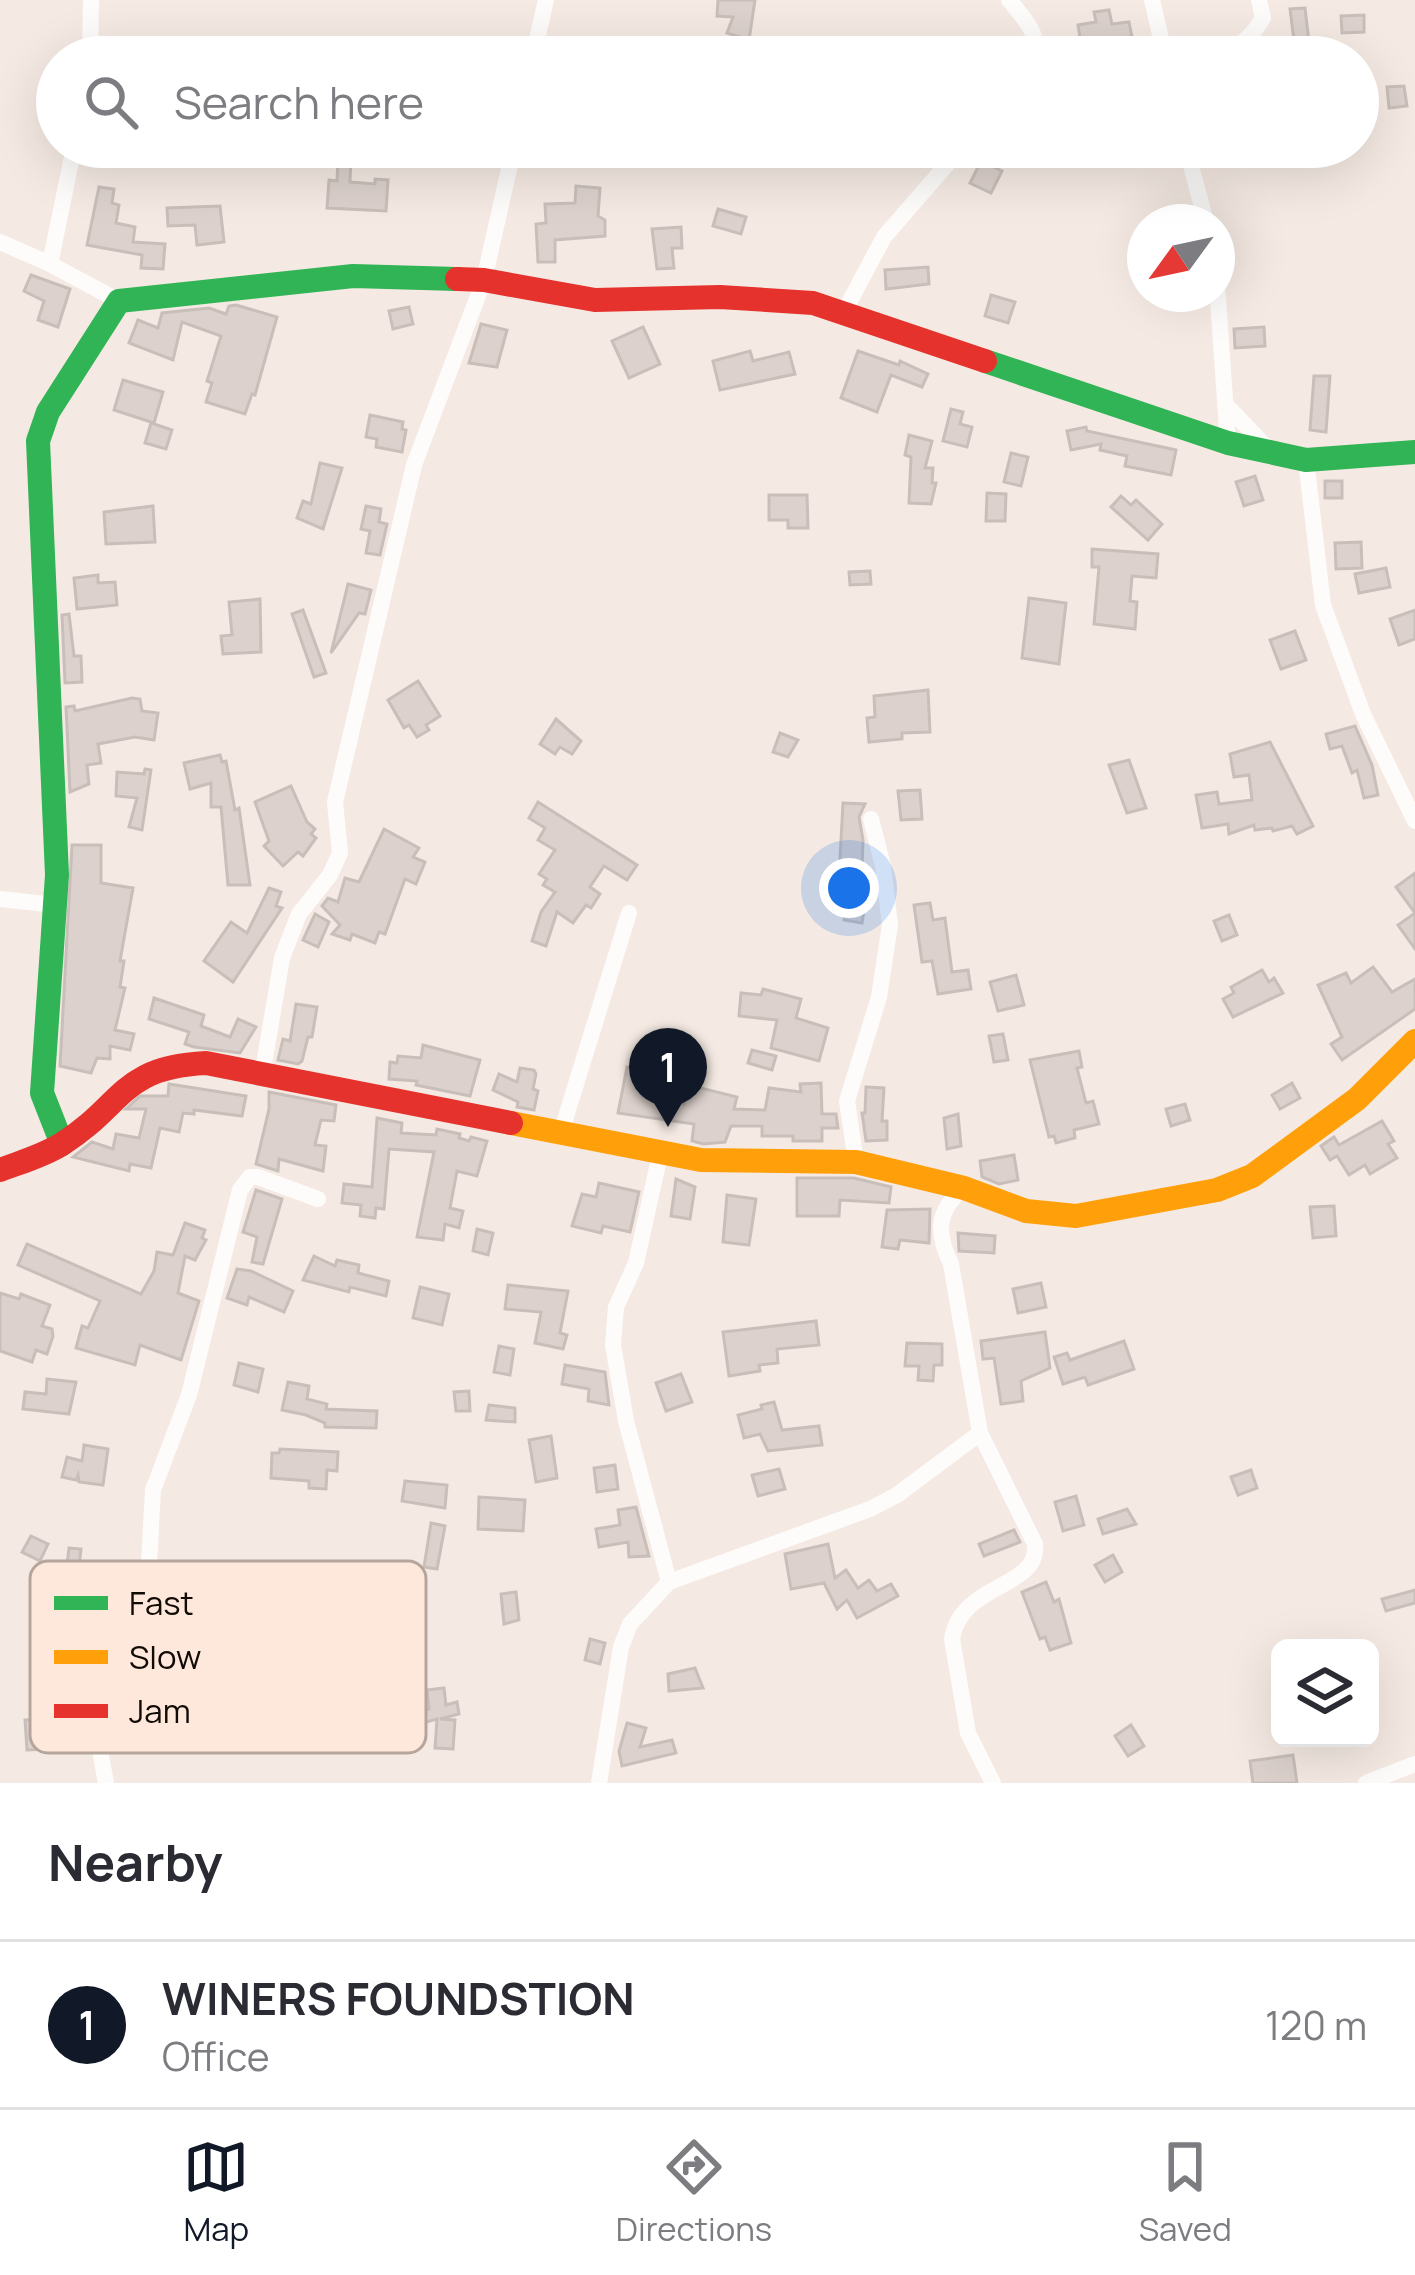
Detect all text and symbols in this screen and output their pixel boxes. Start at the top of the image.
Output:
search box [36,36,1379,168]
icon: search [78,69,144,135]
text: Search here [174,71,424,133]
north arrow [1127,204,1235,312]
your location [819,858,879,918]
pin: 1 [629,1028,707,1127]
legend [30,1561,426,1753]
text: Fast [129,1580,194,1625]
text: Slow [129,1634,201,1679]
map controls [1271,1639,1379,1747]
button: layers [1271,1639,1379,1747]
text: Jam [129,1688,191,1733]
text: Nearby [48,1827,223,1896]
text: WINERS FOUNDSTION [162,1967,635,2029]
text: 1 [78,1998,96,2052]
text: 120 m [1265,1998,1367,2052]
text: Office [162,2029,270,2083]
tab: Map [183,2134,249,2251]
tab: Directions [616,2134,772,2251]
tab: Saved [1139,2134,1232,2251]

